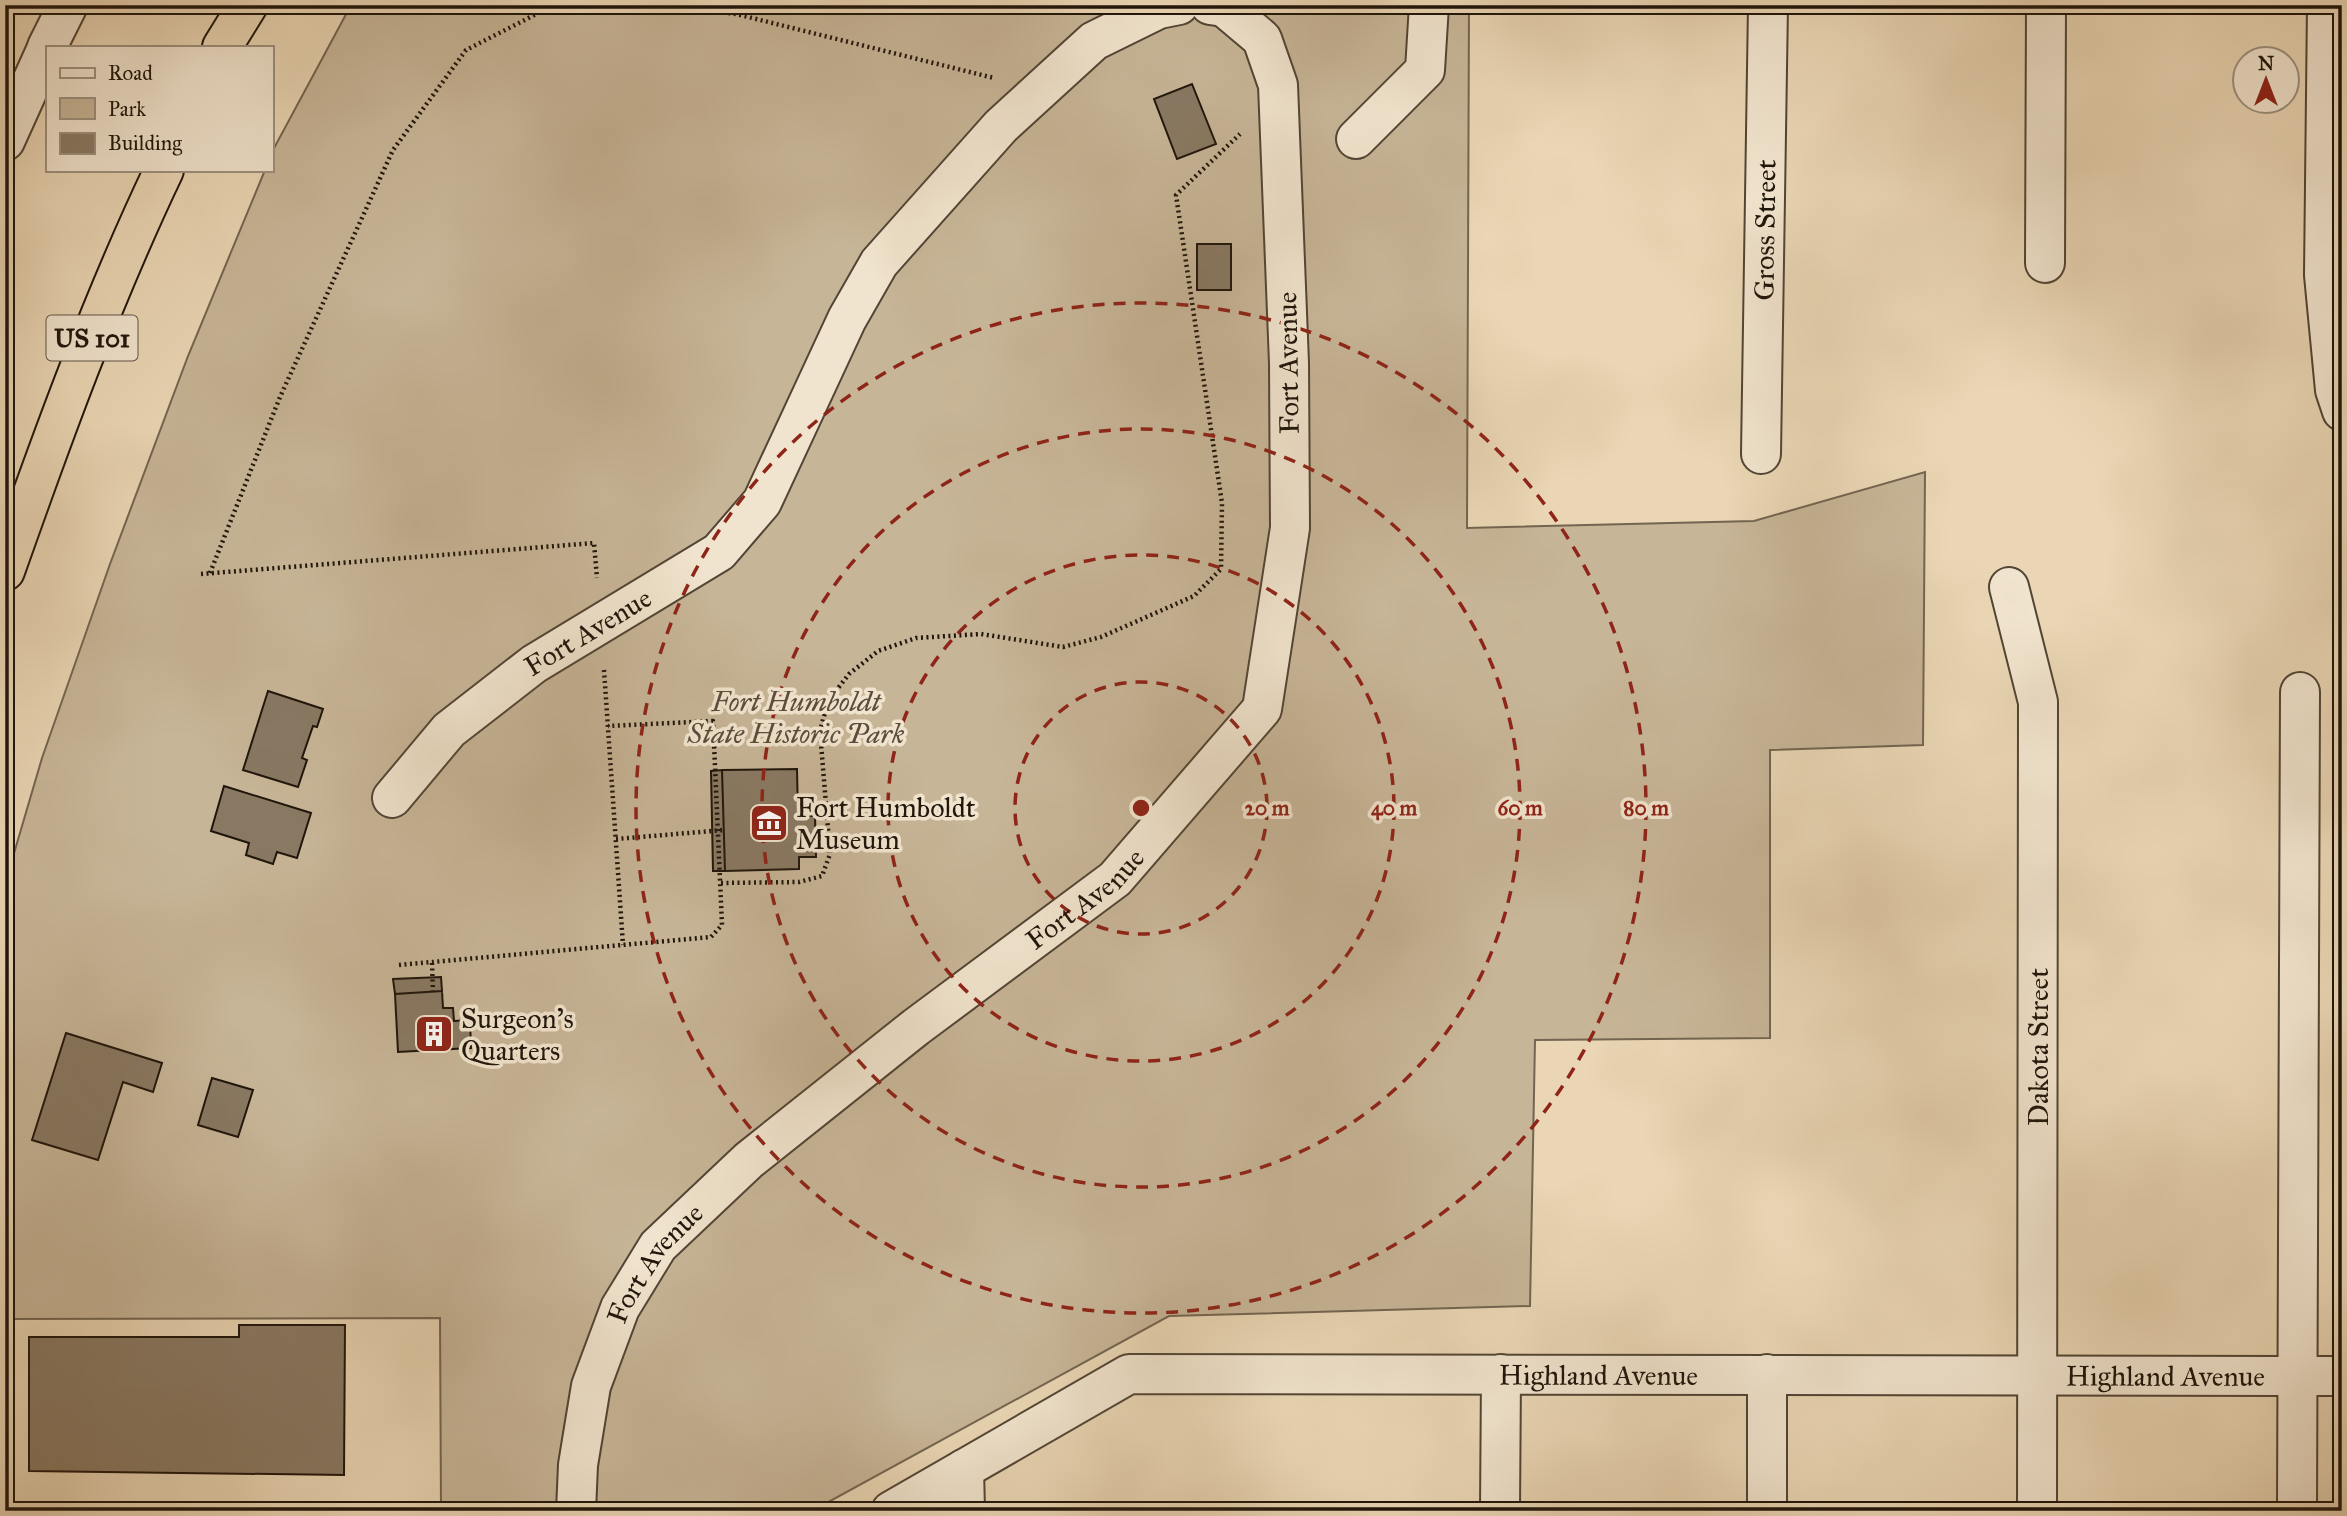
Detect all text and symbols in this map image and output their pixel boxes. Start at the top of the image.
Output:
legend [46,46,273,172]
north arrow [2232,46,2302,116]
text: N [2258,52,2274,75]
text: Road [108,60,153,86]
text: Park [108,96,146,122]
text: Building [108,130,182,156]
street label: Gross Street [1746,159,1783,301]
street label: Fort Avenue [1269,292,1307,434]
road number: US 101 [46,316,138,360]
street label: Fort Avenue [518,580,658,683]
park label: Fort Humboldt State Historic Park [687,684,905,751]
place label: Fort Humboldt Museum [796,790,976,857]
text: 20 m [1245,795,1290,821]
text: 40 m [1371,795,1417,821]
text: 60 m [1497,795,1543,821]
text: 80 m [1623,795,1669,821]
centre of rings [1129,796,1153,820]
museum icon: Fort Humboldt Museum [748,802,790,844]
street label: Fort Avenue [1019,841,1151,957]
street label: Dakota Street [2021,968,2056,1126]
place label: Surgeon's Quarters [461,1001,574,1068]
building icon: Surgeon's Quarters [413,1013,455,1055]
street label: Fort Avenue [599,1195,710,1328]
street label: Highland Avenue [1499,1357,1698,1392]
street label: Highland Avenue [2066,1358,2265,1393]

